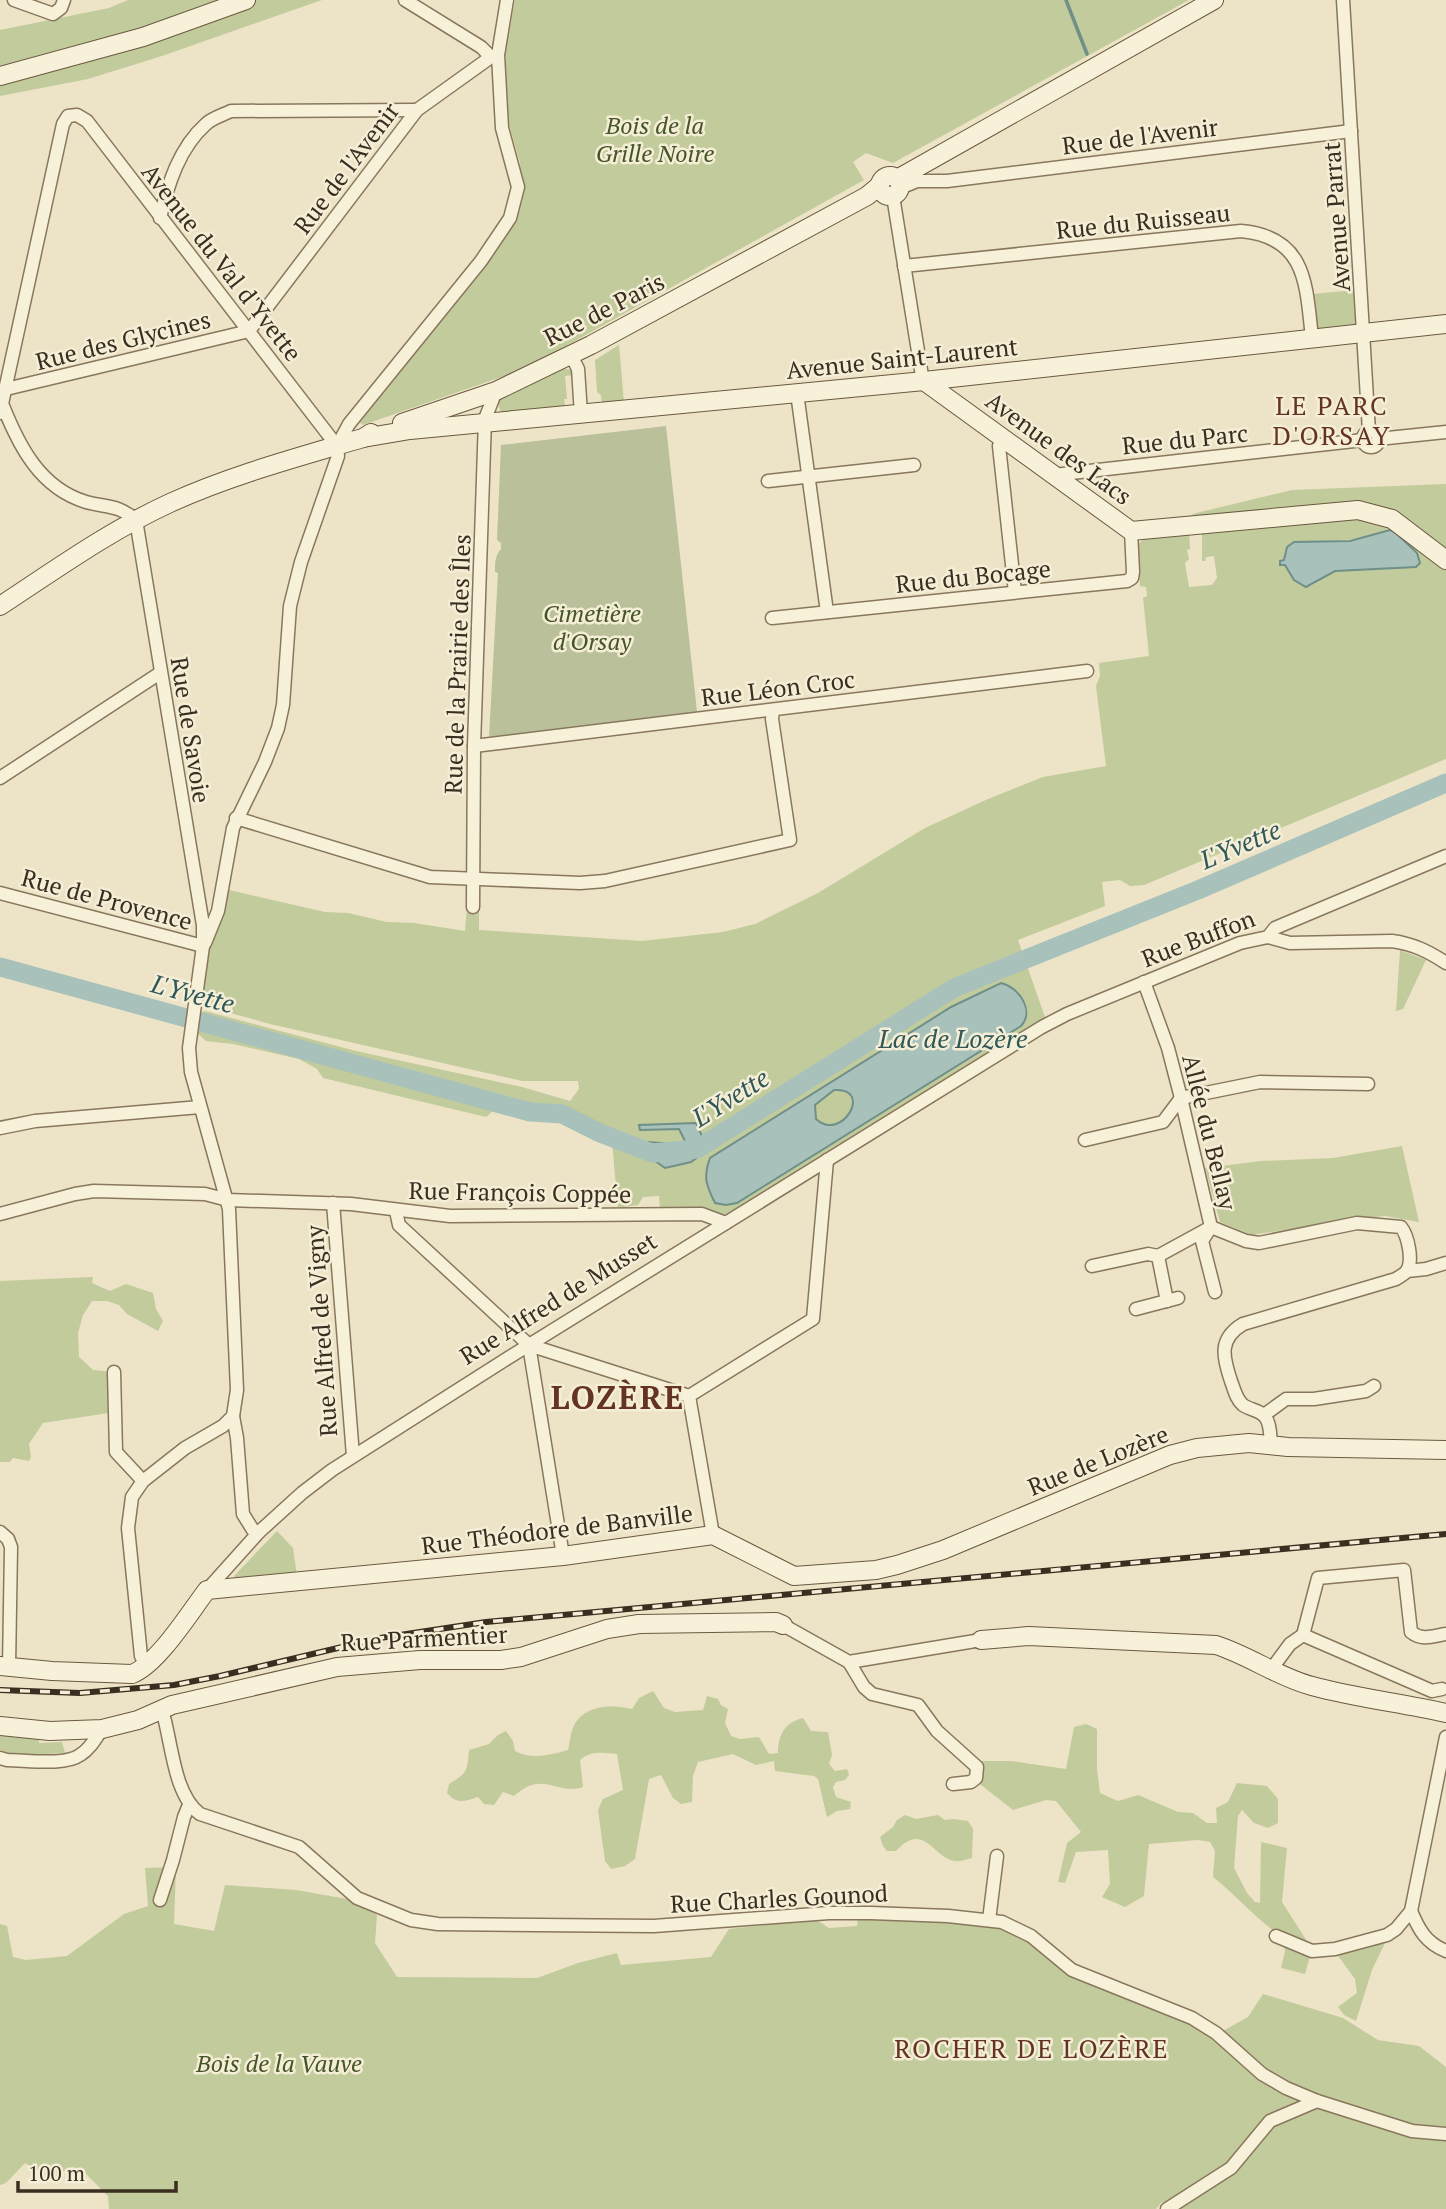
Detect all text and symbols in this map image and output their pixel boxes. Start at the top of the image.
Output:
street label: Rue de l'Avenir [286,95,406,240]
park label: Bois de la Grille Noire [596,109,714,169]
street label: Rue de l'Avenir [1060,110,1221,161]
street label: Avenue Parrat [1315,141,1357,293]
street label: Avenue du Val d'Yvette [135,157,309,367]
street label: Rue du Ruisseau [1054,196,1232,246]
street label: Rue de Paris [538,265,670,353]
street label: Rue des Glycines [32,303,214,377]
street label: Avenue Saint-Laurent [785,330,1019,386]
street label: Avenue des Lacs [980,384,1138,512]
district label: LE PARC D'ORSAY [1273,388,1391,452]
street label: Rue du Parc [1120,416,1250,462]
street label: Rue de la Prairie des Îles [436,533,478,795]
street label: Rue du Bocage [894,552,1052,600]
park label: Cimetière d'Orsay [543,597,641,657]
street label: Rue de Savoie [164,655,218,805]
street label: Rue Léon Croc [699,663,857,713]
water label: L'Yvette [1193,812,1286,877]
street label: Rue de Provence [18,861,196,937]
street label: Rue Buffon [1137,902,1259,974]
water label: L'Yvette [147,965,238,1020]
water label: Lac de Lozère [877,1021,1028,1055]
street label: Allée du Bellay [1175,1051,1245,1214]
water label: L'Yvette [684,1060,775,1134]
street label: Rue François Coppée [408,1174,632,1210]
street label: Rue Alfred de Vigny [298,1223,344,1438]
street label: Rue Alfred de Musset [454,1224,663,1372]
district label: LOZÈRE [551,1376,685,1418]
street label: Rue de Lozère [1023,1417,1173,1503]
street label: Rue Théodore de Banville [419,1496,695,1562]
street label: Rue Parmentier [340,1618,509,1658]
street label: Rue Charles Gounod [669,1876,889,1920]
district label: ROCHER DE LOZÈRE [894,2031,1170,2065]
park label: Bois de la Vauve [195,2047,362,2079]
scale bar [18,2150,175,2194]
text: 100 m [28,2159,85,2187]

